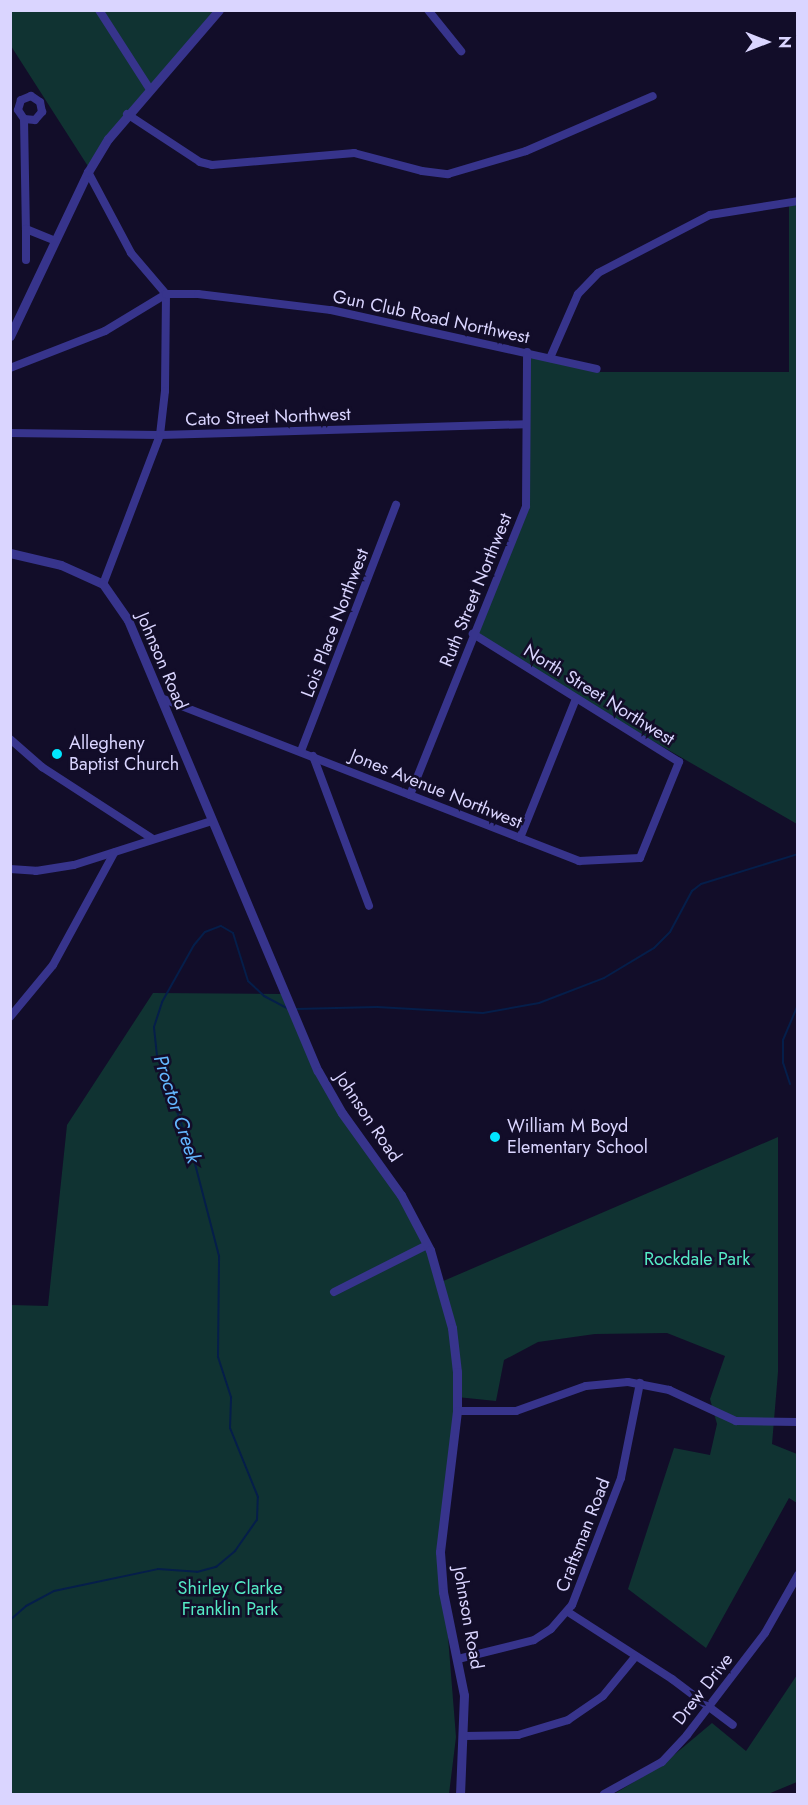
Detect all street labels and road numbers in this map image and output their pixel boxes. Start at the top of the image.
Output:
street label: Gun Club Road Northwest [331,286,531,348]
street label: Cato Street Northwest [185,403,351,431]
street label: Ruth Street Northwest [435,510,517,670]
street label: Lois Place Northwest [297,546,373,700]
street label: Johnson Road [132,609,192,713]
street label: North Street Northwest [520,640,678,750]
street label: Jones Avenue Northwest [347,745,525,833]
street label: Johnson Road [330,1068,406,1166]
street label: Craftsman Road [551,1475,615,1595]
street label: Johnson Road [448,1565,488,1671]
street label: Drew Drive [668,1649,738,1729]

